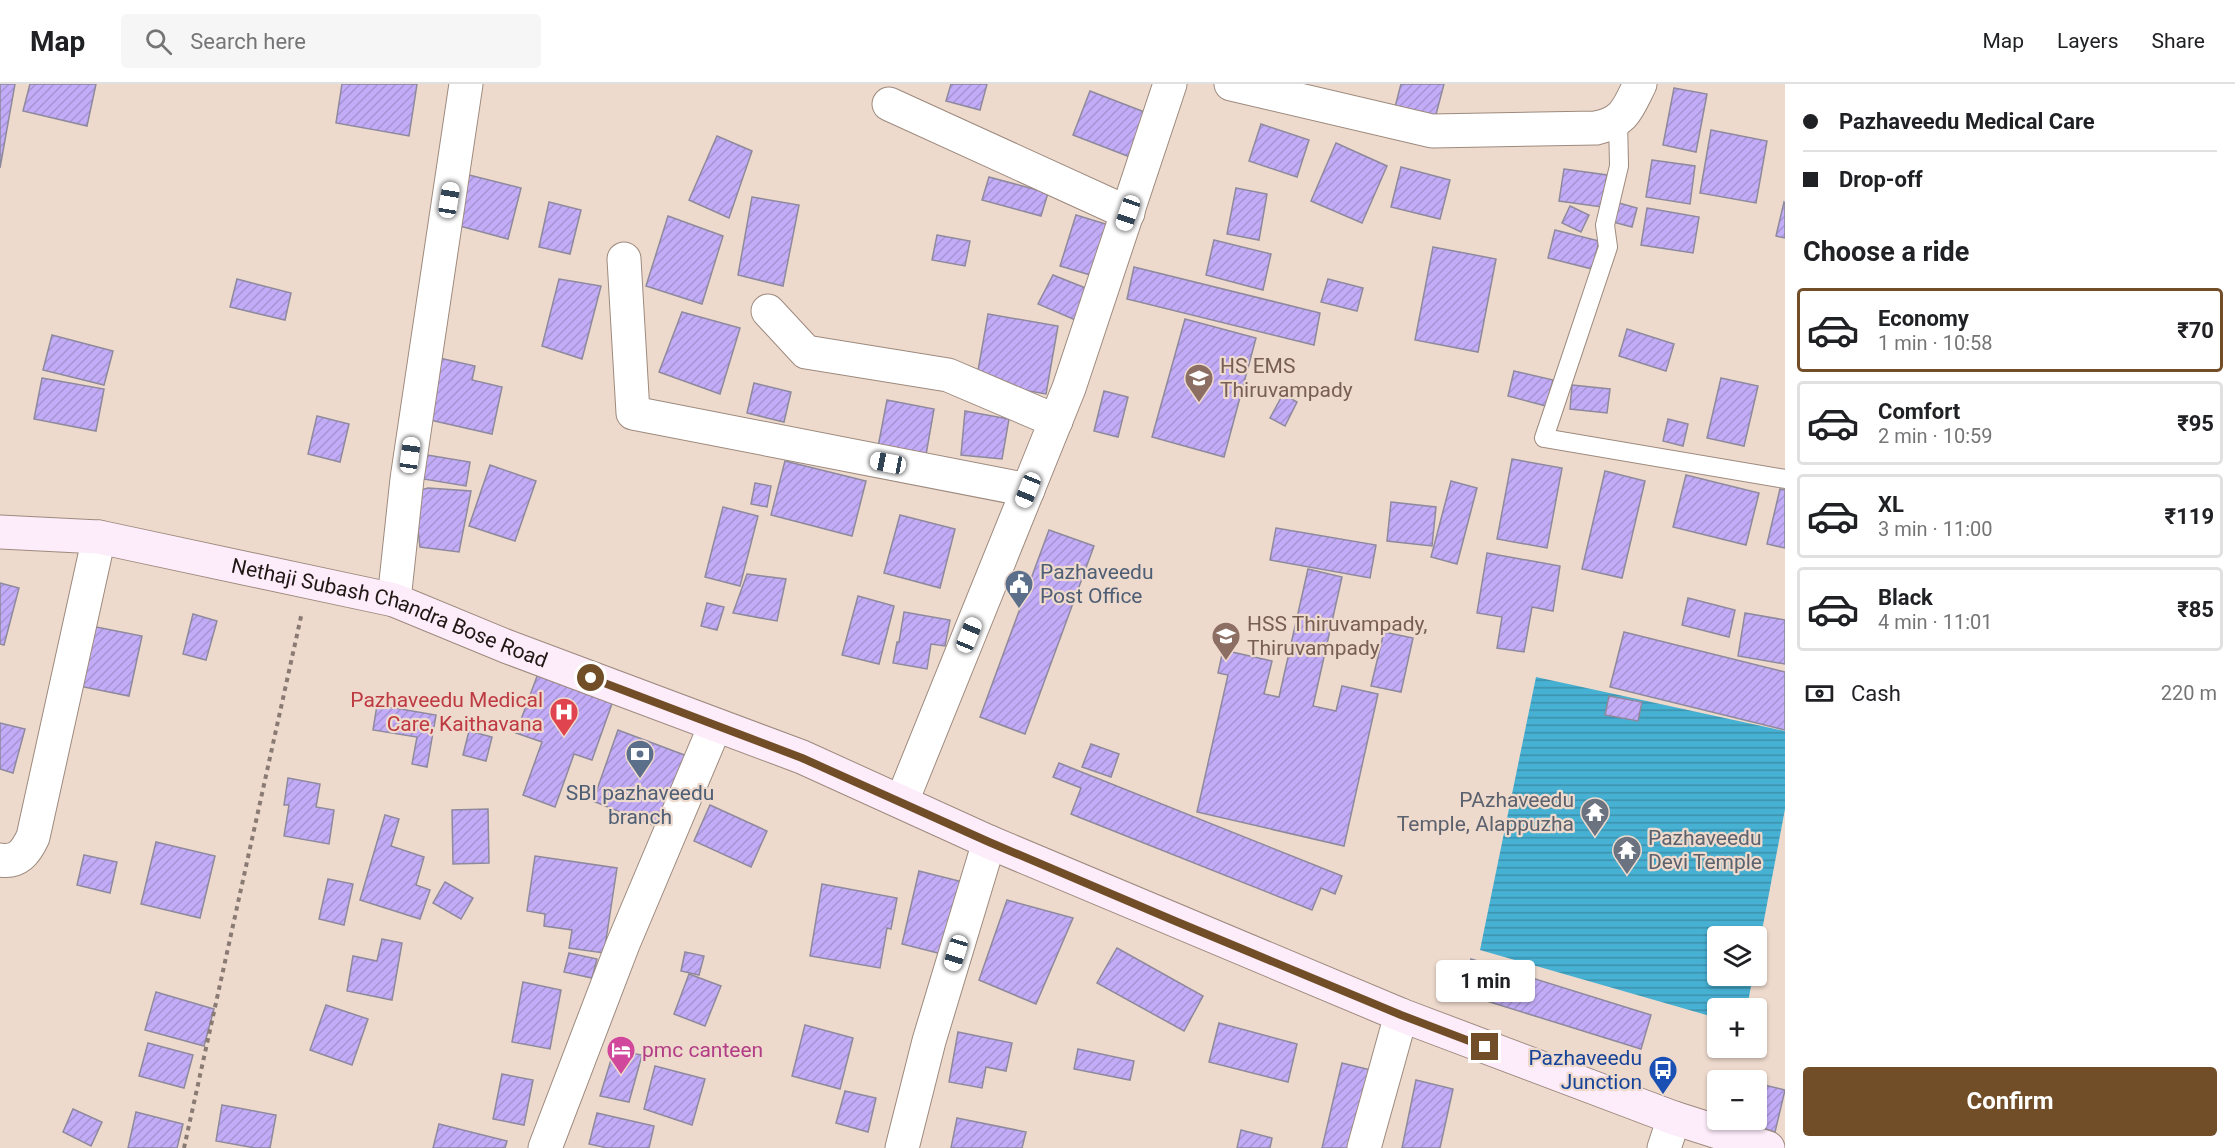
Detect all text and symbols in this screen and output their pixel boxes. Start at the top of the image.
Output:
search box [121,14,541,68]
text: Map [30,25,85,58]
icon: search [142,25,175,58]
text: Search here [190,29,306,54]
text: Map [1982,29,2024,53]
text: Layers [2057,29,2118,53]
text: Share [2151,29,2205,53]
text: Pazhaveedu Medical Care [1839,109,2095,134]
text: Drop-off [1839,167,1923,192]
car [437,181,461,219]
car [1114,193,1142,233]
text: Choose a ride [1803,236,1969,268]
icon: car [1806,303,1860,357]
text: Economy [1878,306,1969,331]
text: ₹70 [2177,318,2214,343]
text: 1 min · 10:58 [1878,331,1993,355]
place label: HS EMS Thiruvampady [1220,354,1353,402]
school or university icon: HS EMS Thiruvampady [1183,362,1215,404]
icon: car [1806,396,1860,450]
text: Comfort [1878,399,1960,424]
text: ₹95 [2177,411,2214,436]
text: 2 min · 10:59 [1878,424,1993,448]
car [399,436,421,474]
car [869,451,907,475]
car [1013,470,1043,510]
icon: car [1806,489,1860,543]
text: XL [1878,492,1904,517]
text: ₹119 [2165,504,2214,529]
text: 3 min · 11:00 [1878,517,1993,541]
street label: Nethaji Subash Chandra Bose Road [229,554,551,673]
place label: Pazhaveedu Post Office [1040,560,1154,608]
public building icon: Pazhaveedu Post Office [1003,568,1035,610]
icon: car [1806,582,1860,636]
text: Black [1878,585,1933,610]
text: ₹85 [2177,597,2214,622]
text: 4 min · 11:01 [1878,610,1993,634]
place label: HSS Thiruvampady, Thiruvampady [1247,612,1428,660]
car [954,615,984,655]
school or university icon: HSS Thiruvampady, Thiruvampady [1210,620,1242,662]
route start [577,664,604,691]
icon: cash [1803,677,1836,710]
text: Cash [1851,681,1901,706]
text: 220 m [2161,681,2217,705]
place label: Pazhaveedu Medical Care, Kaithavana [350,688,543,736]
hospital icon: Pazhaveedu Medical Care, Kaithavana [548,696,580,738]
bank icon: SBI pazhaveedu branch [624,738,656,780]
place label: SBI pazhaveedu branch [566,781,714,829]
place label: PAzhaveedu Temple, Alappuzha [1397,788,1574,836]
temple icon: PAzhaveedu Temple, Alappuzha [1579,796,1611,838]
place label: Pazhaveedu Devi Temple [1648,826,1762,874]
temple icon: Pazhaveedu Devi Temple [1611,834,1643,876]
map controls [1707,926,1767,1130]
button: layers [1707,926,1767,986]
car [942,933,970,973]
callout: 1 min [1436,960,1534,1002]
text: 1 min [1460,969,1511,993]
button: + [1707,998,1767,1058]
route end [1471,1033,1498,1060]
hotel icon: pmc canteen [605,1034,637,1076]
place label: pmc canteen [642,1038,763,1062]
place label: Pazhaveedu Junction [1528,1046,1642,1094]
bus stop icon: Pazhaveedu Junction [1647,1054,1679,1096]
button: Confirm [1803,1067,2217,1136]
button: − [1707,1070,1767,1130]

